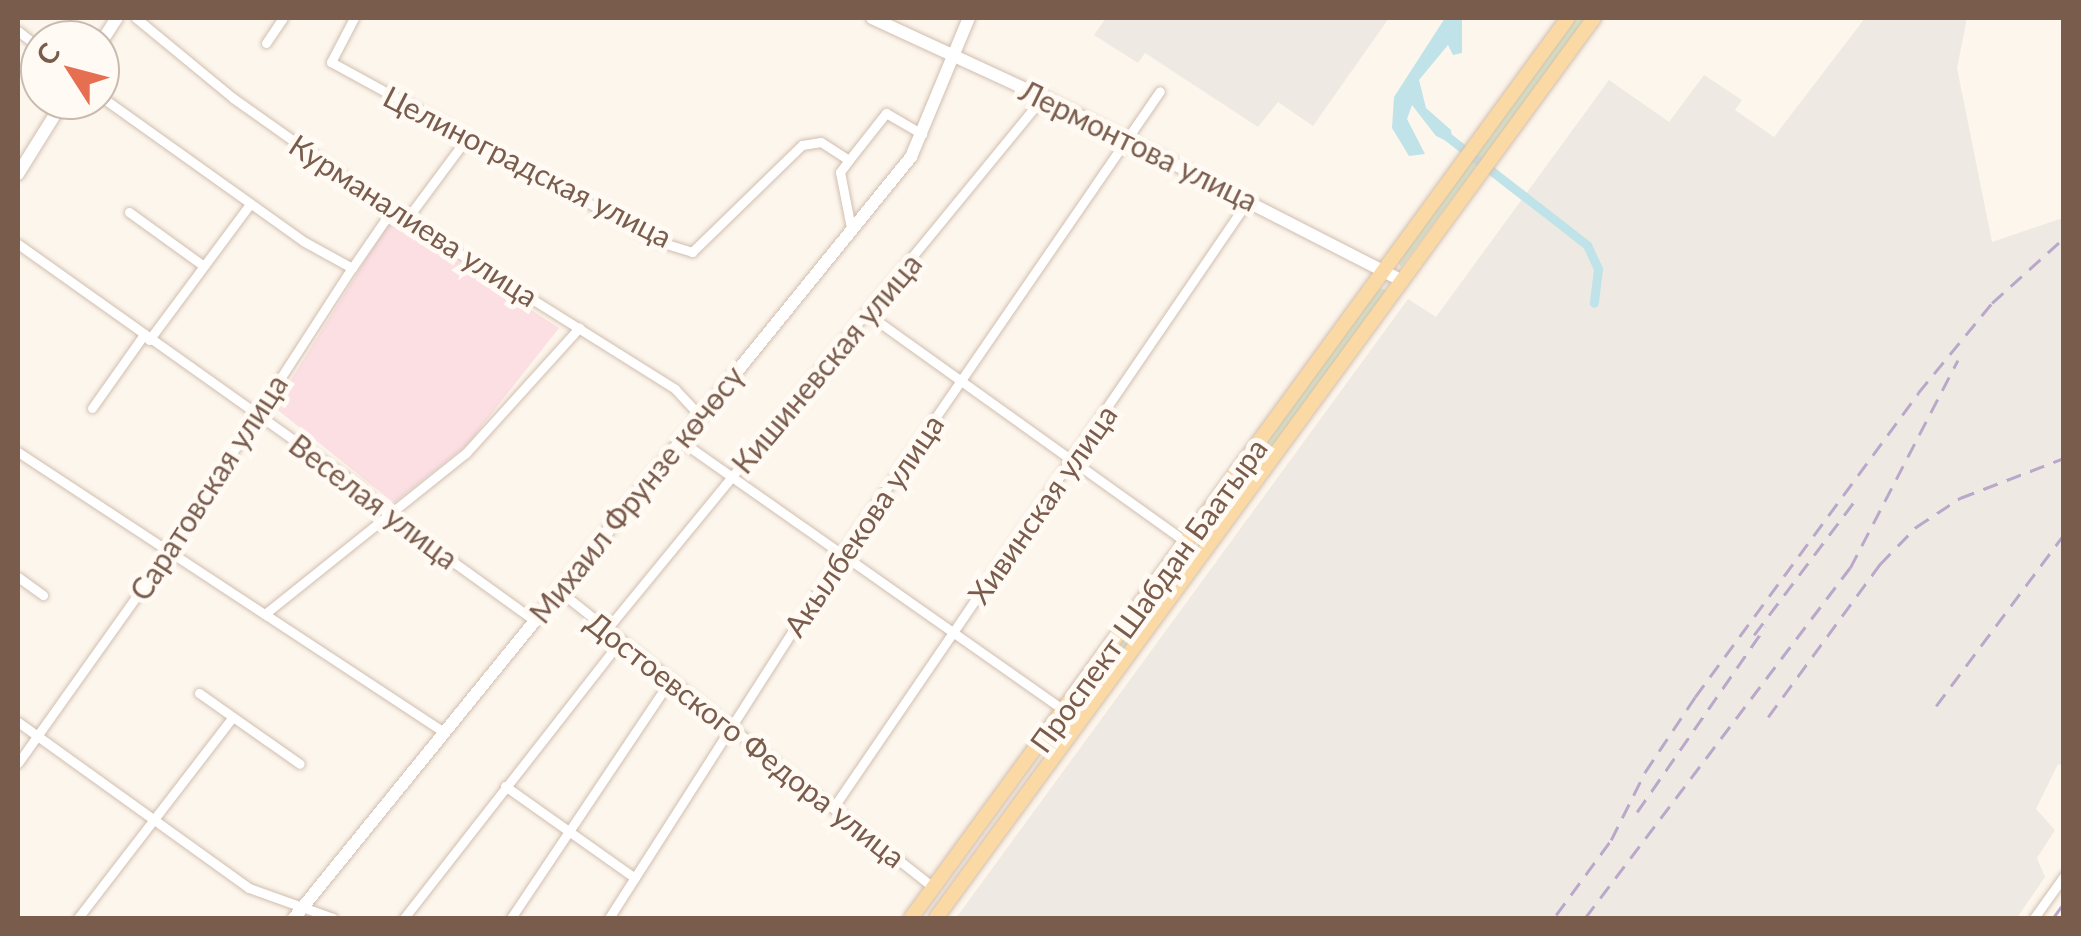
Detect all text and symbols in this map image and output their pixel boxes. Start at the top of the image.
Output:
north arrow [20,20,120,120]
text: С [28,36,67,71]
street label: Лермонтова улица [1014,72,1264,218]
street label: Целиноградская улица [378,78,678,254]
street label: Курманалиева улица [283,126,545,314]
street label: Кишиневская улица [724,246,928,480]
street label: Михаил Фрунзе көчөсү [521,358,751,630]
street label: Саратовская улица [122,367,294,607]
street label: Хивинская улица [960,398,1124,610]
street label: Акылбекова улица [775,407,951,643]
street label: Веселая улица [283,426,465,576]
street label: Проспект Шабдан Баатыра [1022,431,1274,759]
street label: Достоевского Федора улица [579,603,913,875]

